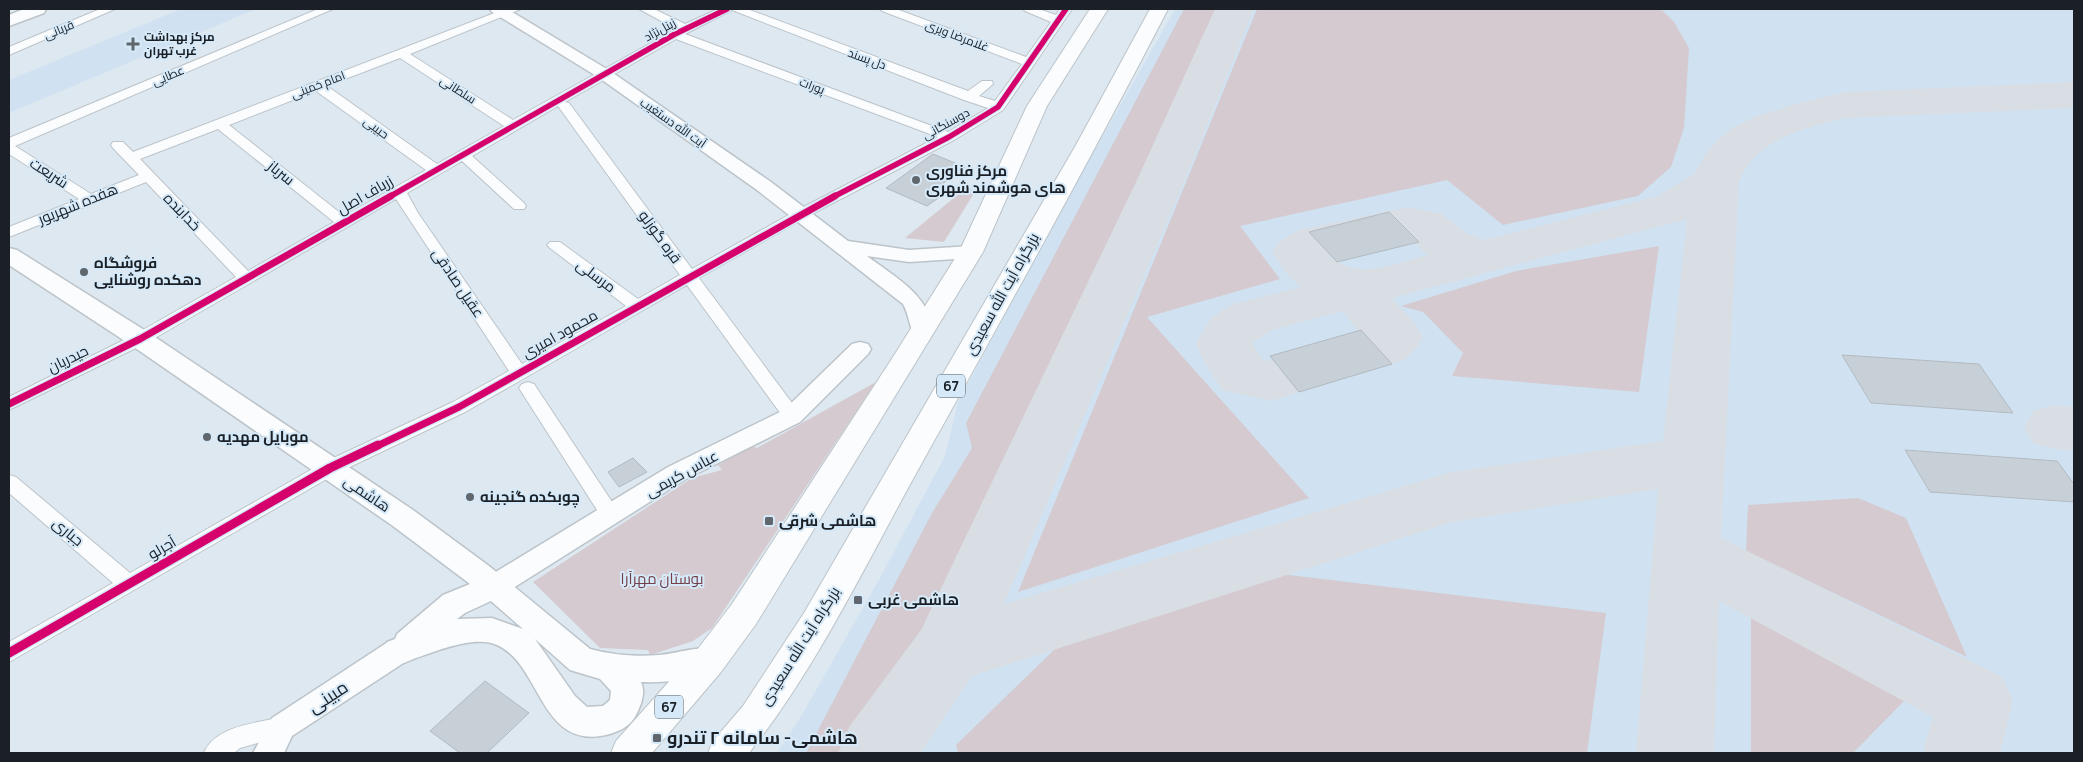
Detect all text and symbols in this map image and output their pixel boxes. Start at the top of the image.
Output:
street label: زینل‌نژاد [641,14,679,45]
street label: قربانی [41,16,77,44]
street label: غلامرضا ویری [923,16,991,55]
place label: مرکز بهداشت غرب تهران [144,28,215,59]
marker: مرکز بهداشت غرب تهران [126,37,140,51]
street label: دل پسند [845,44,889,74]
street label: عطایی [149,61,187,90]
street label: امام خمینی [288,66,347,103]
street label: سلطانی [437,72,480,108]
street label: پورات [797,73,828,99]
street label: آیت الله دستغیب [637,94,710,152]
street label: دوسنگانی [919,104,973,144]
street label: حبیبی [360,113,393,143]
street label: شریعت [26,152,73,193]
street label: سرباز [263,155,299,190]
place label: مرکز فناوری های هوشمند شهری [926,160,1066,198]
street label: زرباف اصل [333,170,397,219]
marker: مرکز فناوری های هوشمند شهری [910,174,922,186]
street label: هفده شهریور [34,178,121,230]
street label: خدابنده [159,188,206,235]
street label: قره گوزلو [634,206,687,268]
street label: بزرگراه آیت الله سعیدی [959,229,1044,359]
street label: عقیل صادقی [427,244,489,322]
place label: فروشگاه دهکده روشنایی [94,252,202,290]
street label: مرسلی [572,254,620,297]
marker: فروشگاه دهکده روشنایی [78,266,90,278]
street label: محمود امیری [518,304,601,363]
street label: حیدریان [44,340,92,377]
road number: 67 [937,374,965,398]
place label: موبایل مهدیه [217,426,309,447]
marker: موبایل مهدیه [201,431,213,443]
street label: عباس کریمی [642,445,722,502]
street label: هاشمی [340,470,395,517]
place label: چوبکده گنجینه [480,486,580,508]
marker: چوبکده گنجینه [464,491,476,503]
place label: هاشمی شرقی [779,510,876,531]
street label: جباری [48,512,88,551]
marker: هاشمی شرقی [763,515,775,527]
street label: آجرلو [144,531,180,564]
park label: بوستان مهرآرا [621,568,703,589]
street label: بزرگراه آیت الله سعیدی [754,582,845,709]
place label: هاشمی غربی [868,589,959,610]
marker: هاشمی غربی [852,594,864,606]
street label: مبینی [303,674,352,718]
road number: 67 [655,696,683,719]
place label: هاشمی- سامانه ۲ تندرو [667,725,858,749]
marker: هاشمی- سامانه ۲ تندرو [651,732,663,744]

